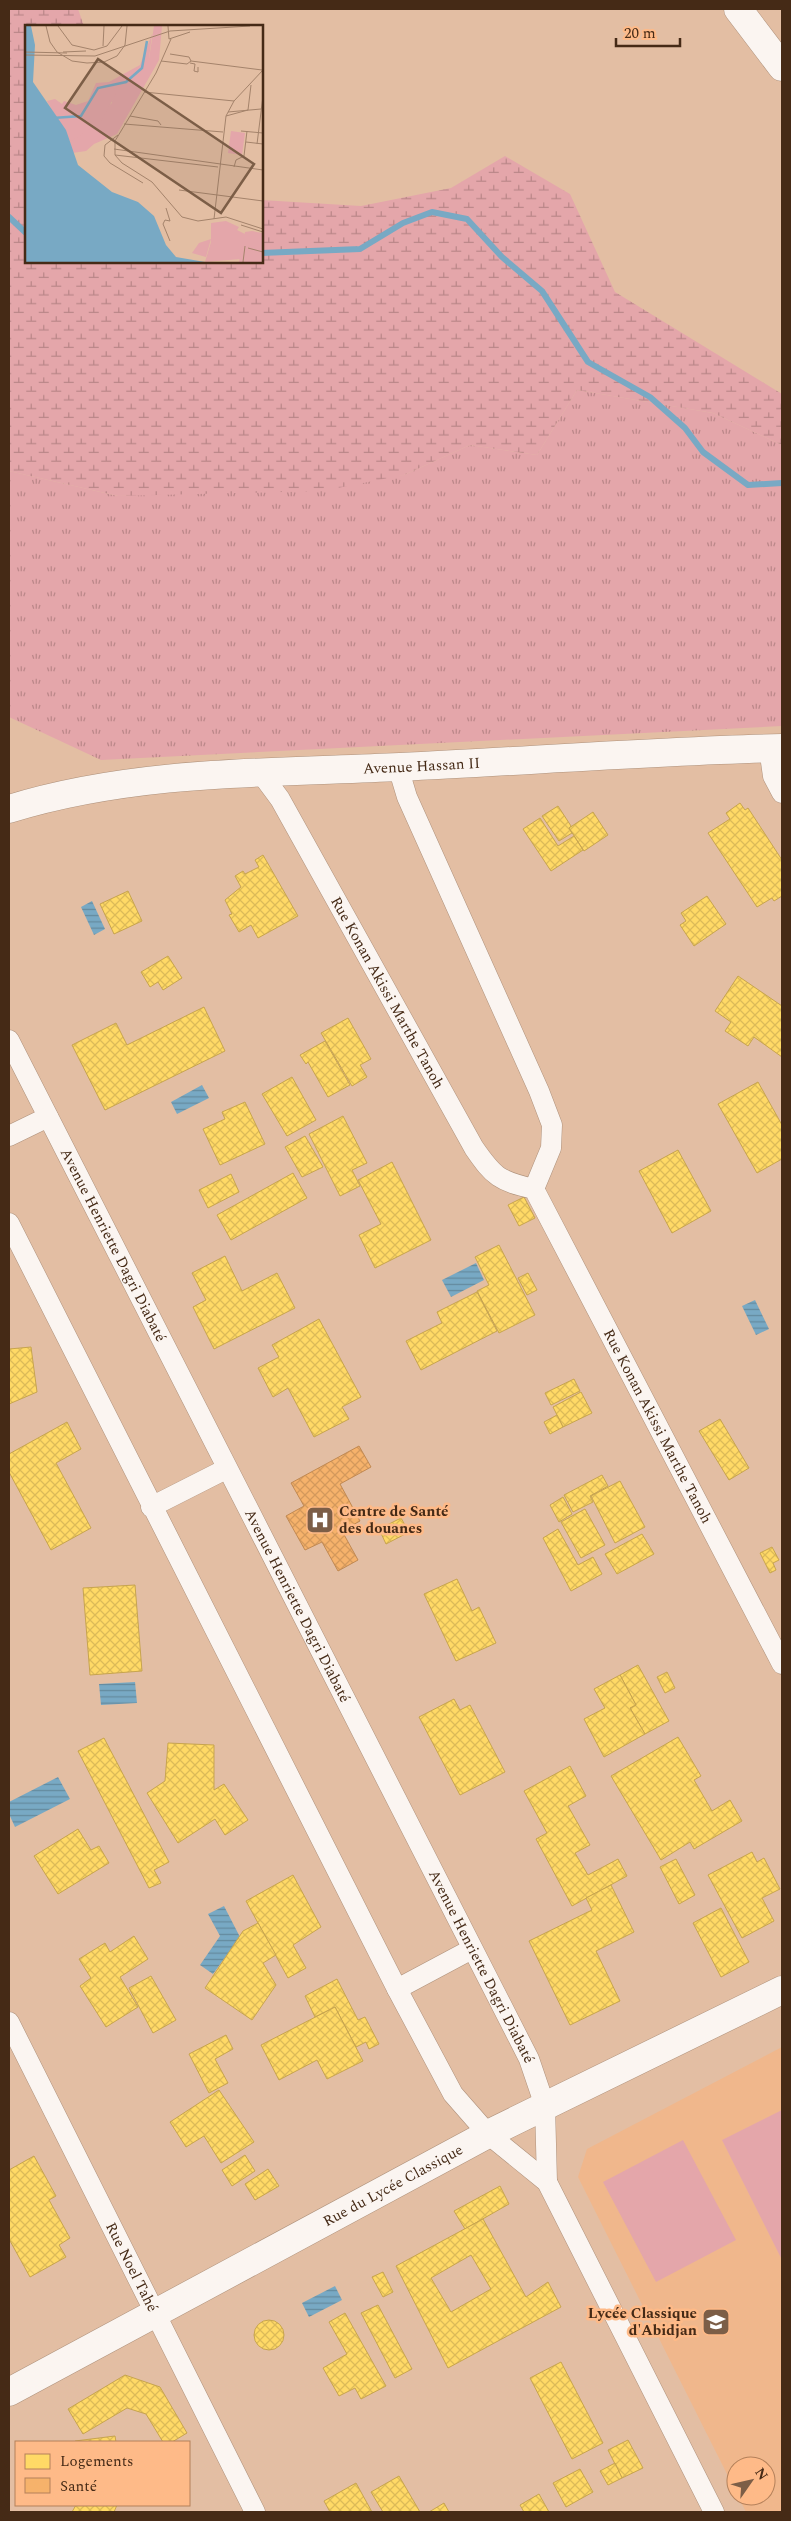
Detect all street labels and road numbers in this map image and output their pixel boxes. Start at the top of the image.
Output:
street label: Avenue Hassan II [363,752,481,780]
street label: Rue Konan Akissi Marthe Tanoh [324,892,450,1093]
street label: Avenue Henriette Dagri Diabaté [54,1144,172,1346]
street label: Rue Konan Akissi Marthe Tanoh [597,1325,718,1528]
street label: Avenue Henriette Dagri Diabaté [238,1505,356,1707]
street label: Avenue Henriette Dagri Diabaté [422,1866,540,2067]
street label: Rue du Lycée Classique [319,2139,467,2233]
street label: Rue Noel Tahé [99,2218,164,2316]

